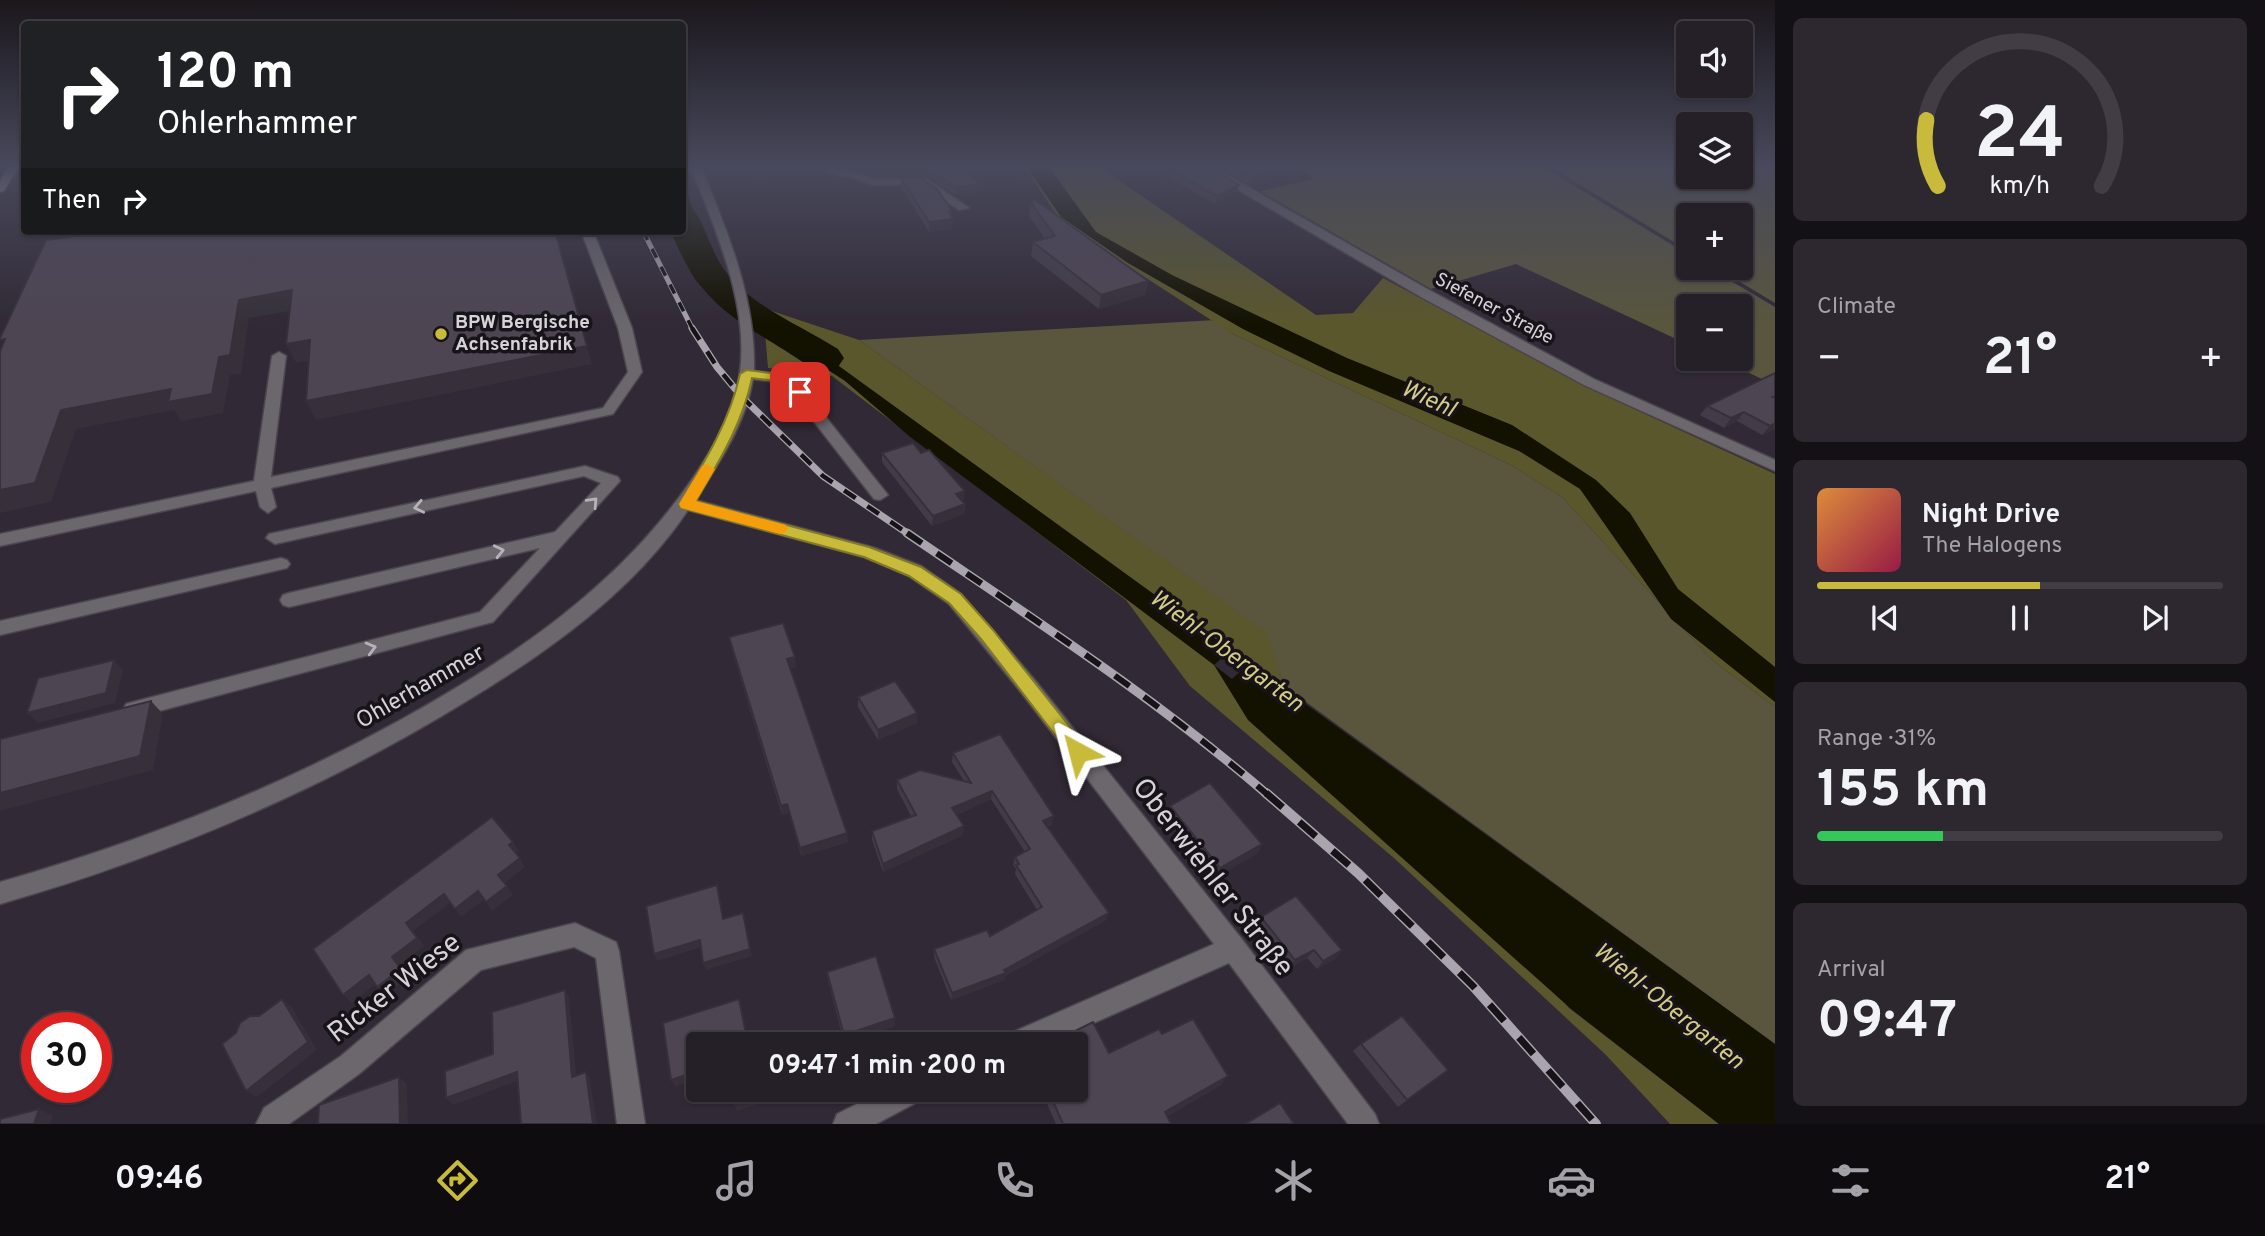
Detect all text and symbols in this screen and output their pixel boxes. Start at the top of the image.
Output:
map controls [1676,21,1753,371]
button: sound [1676,21,1753,98]
text: 120 m [157,44,294,106]
icon: right [42,49,133,140]
text: 24 [1974,92,2066,184]
text: Ohlerhammer [157,105,357,145]
button: layers [1676,112,1753,189]
text: km/h [1990,170,2050,202]
icon: right [115,182,153,220]
text: Then [42,185,101,218]
button: + [1676,203,1753,280]
street label: Siefener Straße [1431,268,1557,350]
text: Climate [1817,293,1896,322]
button: − [1676,294,1753,371]
place label: BPW Bergische Achsenfabrik [455,311,590,357]
marker: BPW Bergische Achsenfabrik [433,326,449,342]
text: 21° [1983,327,2057,393]
text: − [1817,336,1842,385]
text: + [2198,336,2223,385]
pin [770,362,830,422]
icon: arrive [781,373,819,411]
water label: Wiehl [1396,374,1462,426]
one-way arrow [584,497,597,510]
one-way arrow [413,499,425,513]
text: Night Drive [1922,499,2060,532]
text: The Halogens [1922,532,2062,561]
one-way arrow [493,545,505,559]
water label: Wiehl-Obergarten [1143,584,1309,720]
icon: previous [1866,599,1904,637]
icon: pause [2001,599,2039,637]
icon: next [2136,599,2174,637]
street label: Ohlerhammer [351,639,491,737]
one-way arrow [364,642,376,657]
position arrow [1041,715,1115,789]
text: Range · 31% [1817,725,1936,754]
text: 155 km [1817,759,1989,825]
street label: Oberwiehler Straße [1123,771,1301,985]
street label: Ricker Wiese [321,926,469,1052]
water label: Wiehl-Obergarten [1586,937,1750,1077]
text: Arrival [1817,956,1886,985]
text: 09:47 [1817,990,1957,1056]
speed limit sign: 30 [21,1012,112,1103]
text: 09:47 · 1 min · 200 m [768,1050,1006,1083]
icon: directions [433,1156,482,1205]
icon: music [712,1156,761,1205]
icon: phone [990,1156,1039,1205]
icon: climate [1269,1156,1318,1205]
icon: car [1547,1156,1596,1205]
icon: filters [1826,1156,1875,1205]
text: 09:46 [115,1160,204,1200]
text: 21° [2104,1160,2150,1200]

